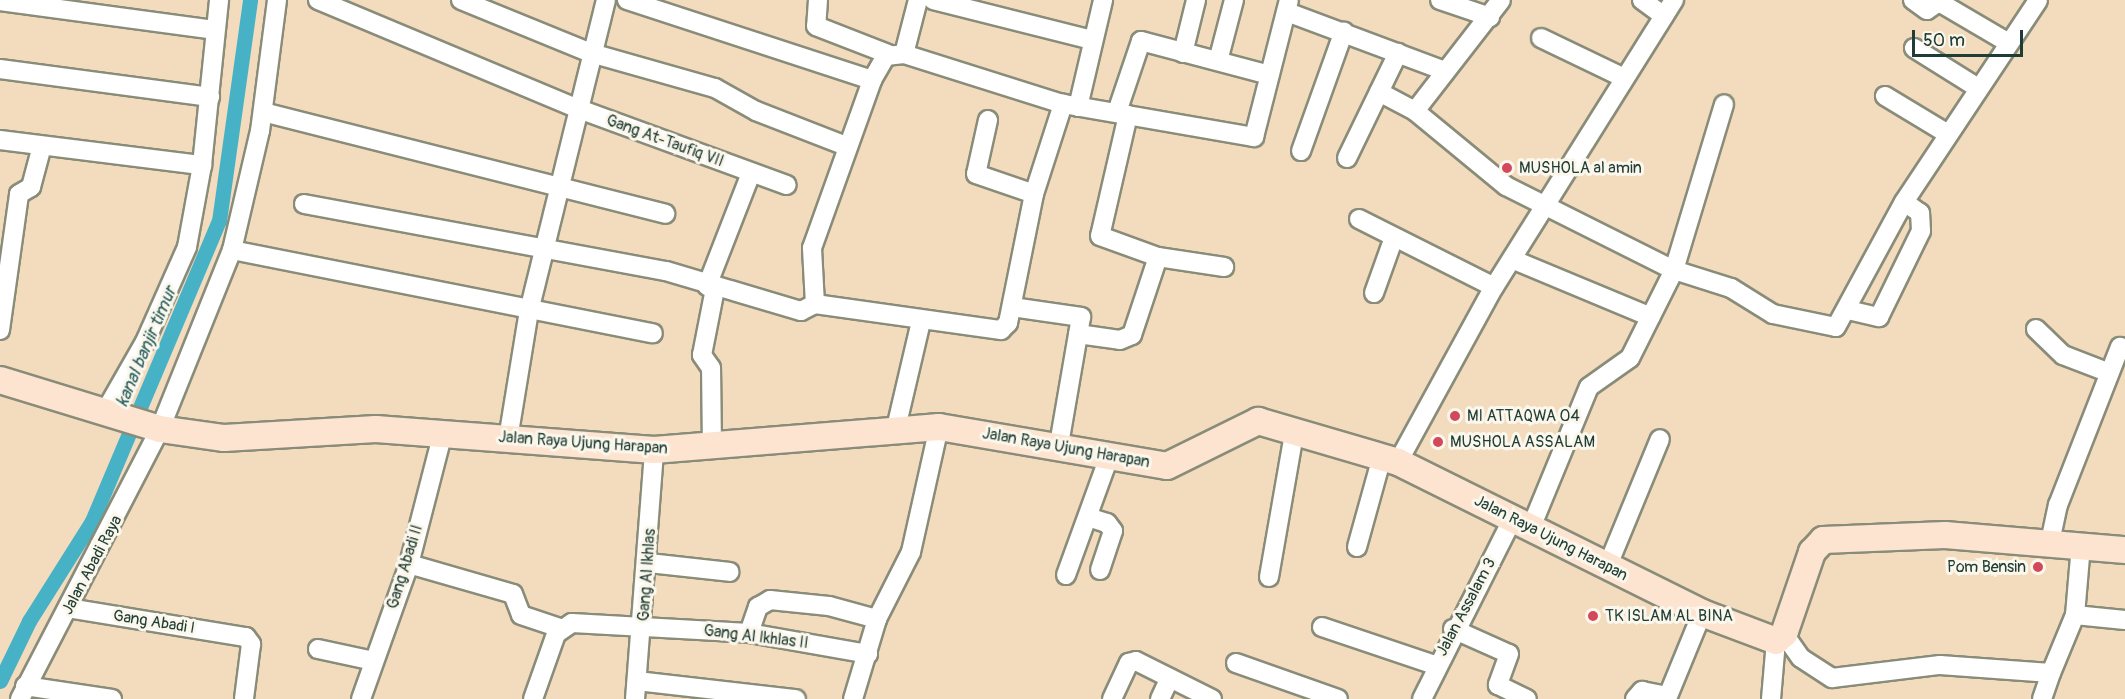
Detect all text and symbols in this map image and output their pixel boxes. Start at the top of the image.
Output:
scale bar [1915,18,2026,56]
text: 50 m [1923,29,1965,52]
street label: Gang At-Taufiq VII [604,111,726,171]
place label: MUSHOLA al amin [1519,158,1642,178]
marker: MUSHOLA al amin [1500,161,1514,175]
water label: kanal banjir timur [112,284,182,410]
place label: MI ATTAQWA 04 [1467,406,1580,426]
marker: MI ATTAQWA 04 [1448,409,1462,423]
street label: Jalan Raya Ujung Harapan [981,424,1151,472]
street label: Jalan Raya Ujung Harapan [498,428,668,458]
place label: MUSHOLA ASSALAM [1450,432,1595,452]
marker: MUSHOLA ASSALAM [1431,435,1445,449]
street label: Jalan Raya Ujung Harapan [1471,491,1631,585]
street label: Jalan Abadi Raya [58,512,126,618]
street label: Gang Abadi II [383,523,427,611]
street label: Gang Al Ikhlas [634,528,660,622]
street label: Jalan Assalam 3 [1432,555,1500,659]
place label: Pom Bensin [1947,557,2026,577]
marker: Pom Bensin [2031,560,2045,574]
street label: Gang Abadi I [112,606,196,638]
place label: TK ISLAM AL BINA [1605,606,1733,626]
marker: TK ISLAM AL BINA [1586,609,1600,623]
street label: Gang Al Ikhlas II [703,621,809,653]

